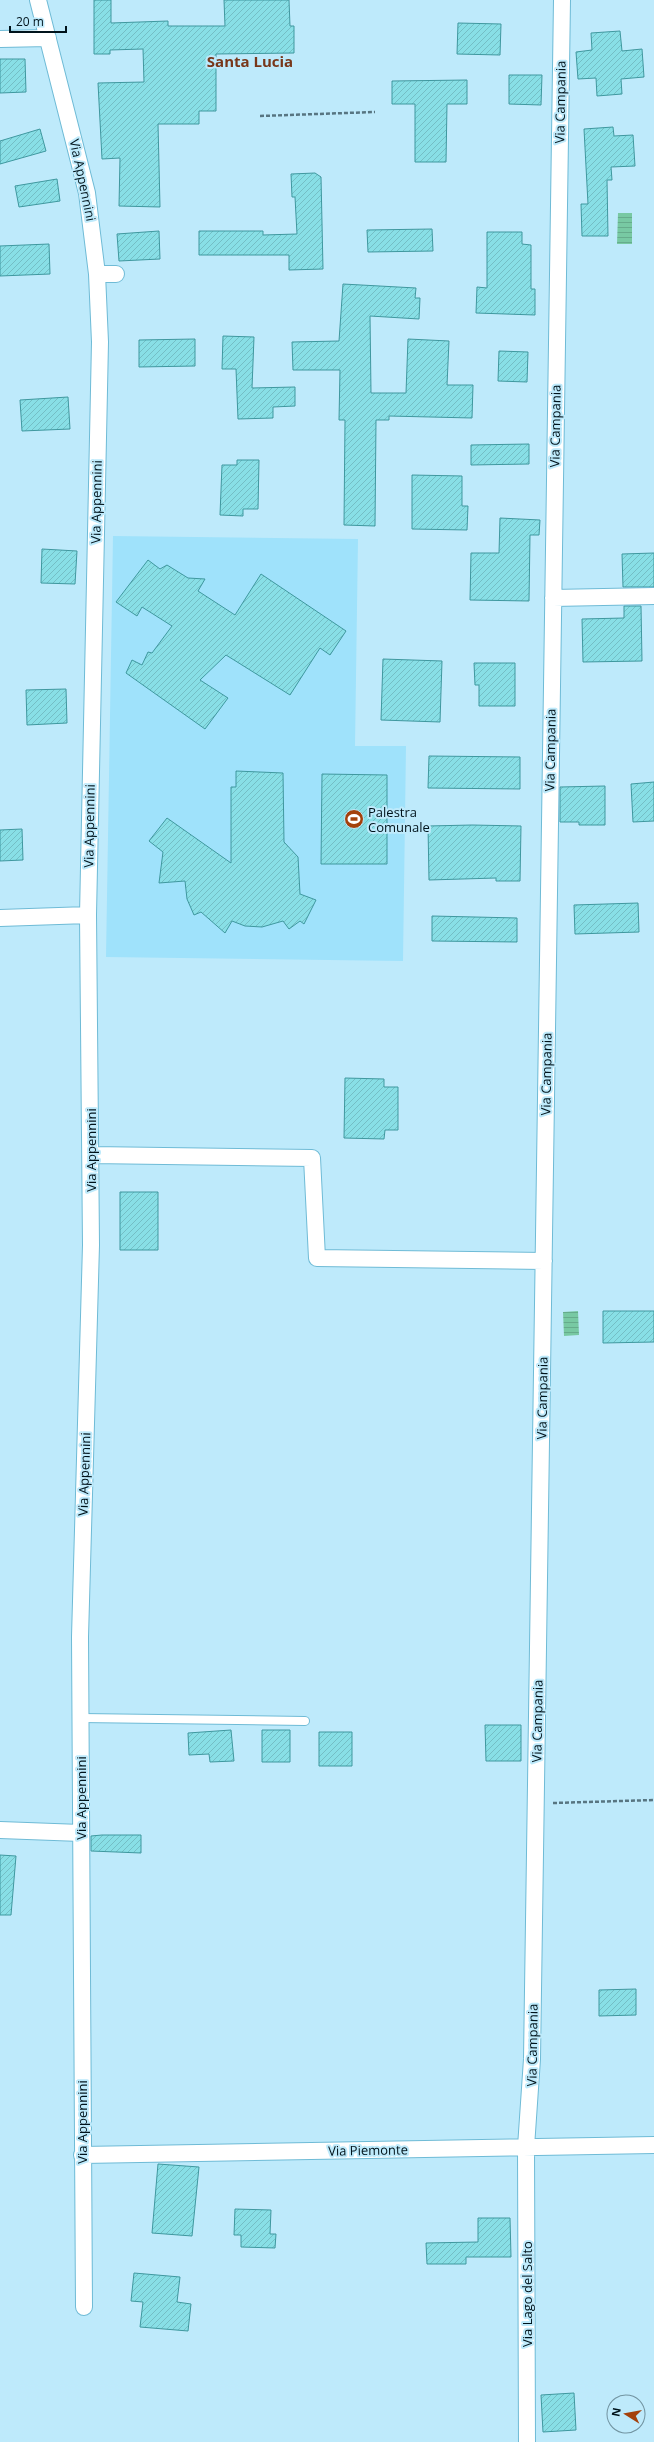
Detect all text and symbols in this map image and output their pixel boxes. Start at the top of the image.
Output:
scale bar [10,8,66,34]
text: 20 m [16,13,44,30]
district label: Santa Lucia [207,51,293,71]
street label: Via Campania [550,60,570,144]
street label: Via Appennini [66,137,100,223]
street label: Via Campania [545,384,565,468]
street label: Via Appennini [86,460,106,544]
street label: Via Campania [540,708,560,792]
street label: Via Appennini [79,784,99,868]
place label: Palestra Comunale [368,803,430,836]
sports icon: Palestra Comunale [343,808,365,830]
street label: Via Campania [536,1032,556,1116]
street label: Via Appennini [82,1108,100,1192]
street label: Via Campania [532,1356,552,1440]
street label: Via Appennini [74,1432,94,1516]
street label: Via Campania [527,1679,547,1763]
street label: Via Appennini [72,1756,90,1840]
street label: Via Campania [522,2003,542,2087]
street label: Via Appennini [73,2080,91,2164]
street label: Via Piemonte [328,2140,408,2160]
street label: Via Lago del Salto [518,2241,536,2347]
north arrow [606,2394,646,2434]
text: N [607,2406,624,2418]

